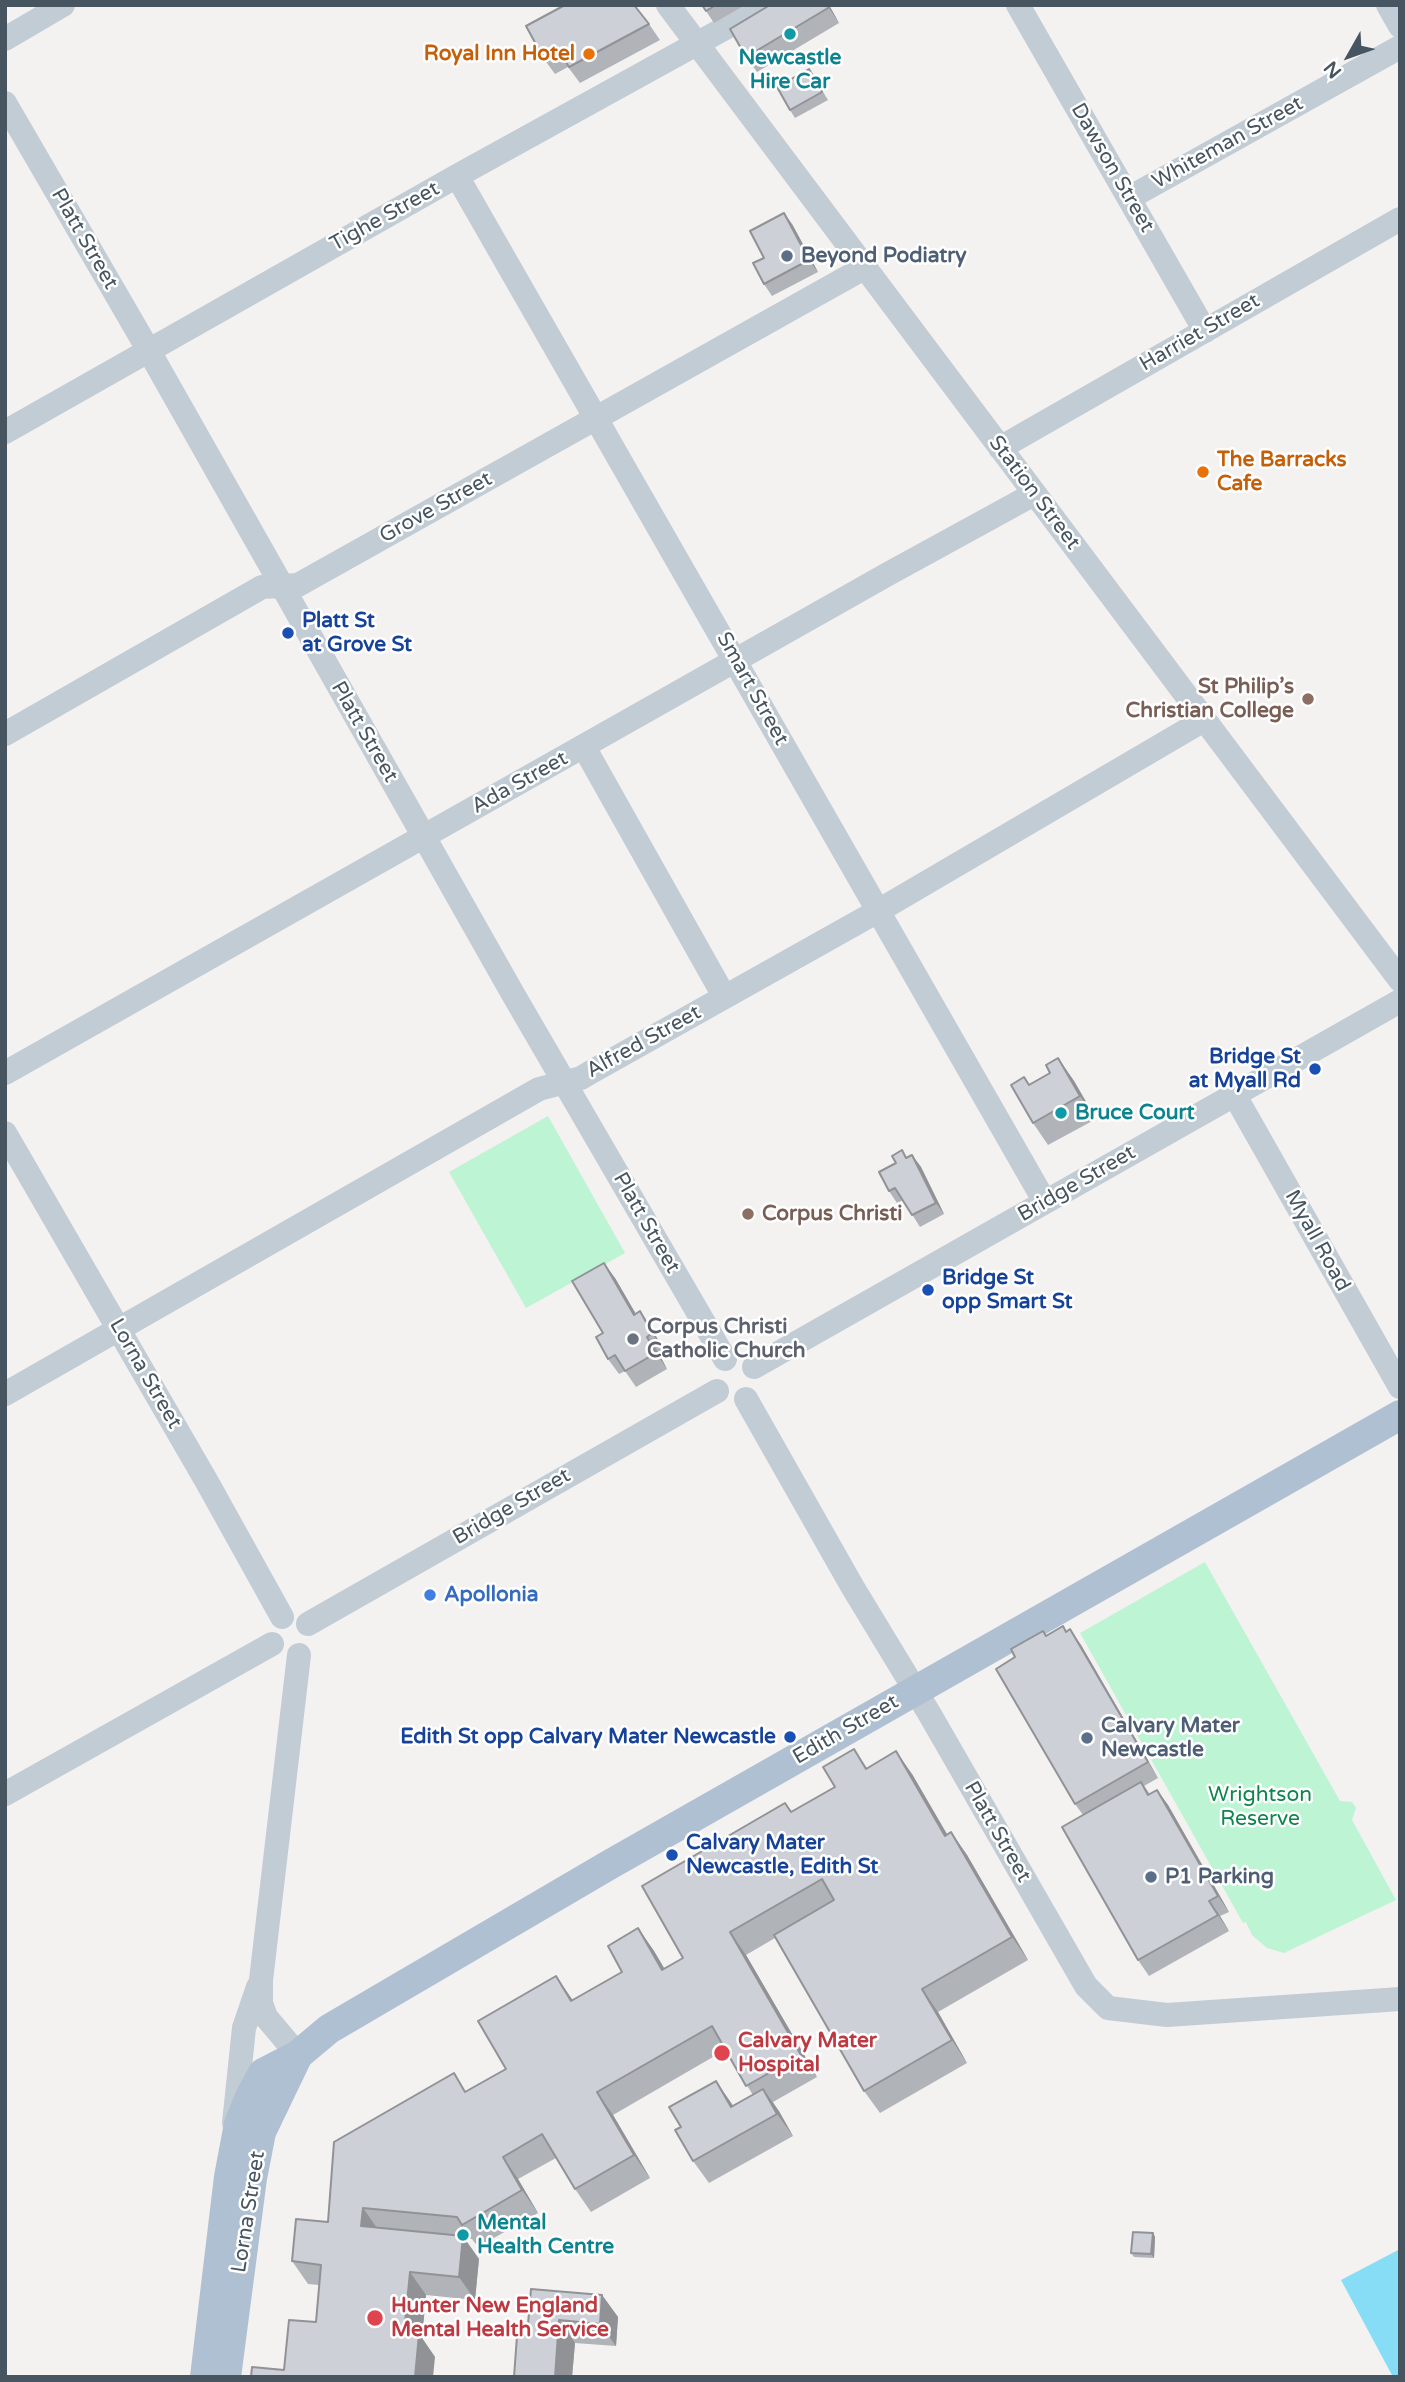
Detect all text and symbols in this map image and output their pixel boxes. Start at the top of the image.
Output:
north arrow [1314,21,1384,91]
marker: Newcastle Hire Car [782,26,798,42]
place label: Royal Inn Hotel [424,41,575,67]
place label: Newcastle Hire Car [739,45,841,95]
marker: Royal Inn Hotel [581,46,597,62]
text: N [1320,57,1346,82]
street label: Whiteman Street [1148,91,1308,195]
street label: Dawson Street [1065,99,1159,237]
street label: Tighe Street [326,177,444,257]
street label: Platt Street [45,184,123,294]
place label: Beyond Podiatry [801,243,967,269]
marker: Beyond Podiatry [779,248,795,264]
street label: Harriet Street [1136,288,1264,378]
street label: Station Street [983,431,1085,555]
place label: The Barracks Cafe [1217,447,1347,497]
marker: The Barracks Cafe [1195,464,1211,480]
street label: Grove Street [375,467,497,549]
place label: Platt St at Grove St [302,608,412,658]
marker: Platt St at Grove St [280,625,296,641]
street label: Smart Street [711,628,793,750]
place label: St Philip’s Christian College [1126,674,1294,724]
street label: Platt Street [325,677,403,787]
marker: St Philip’s Christian College [1300,691,1316,707]
street label: Ada Street [468,746,572,820]
street label: Alfred Street [582,1000,706,1084]
place label: Bridge St at Myall Rd [1189,1044,1301,1094]
marker: Bridge St at Myall Rd [1307,1061,1323,1077]
place label: Bruce Court [1075,1100,1195,1126]
marker: Bruce Court [1053,1105,1069,1121]
street label: Bridge Street [1014,1140,1140,1228]
street label: Platt Street [607,1168,685,1278]
street label: Myall Road [1279,1186,1355,1296]
place label: Corpus Christi [762,1201,903,1227]
marker: Corpus Christi [740,1206,756,1222]
place label: Bridge St opp Smart St [942,1265,1073,1315]
marker: Bridge St opp Smart St [920,1282,936,1298]
street label: Lorna Street [103,1314,187,1434]
place label: Corpus Christi Catholic Church [647,1314,806,1364]
marker: Corpus Christi Catholic Church [625,1331,641,1347]
street label: Bridge Street [449,1463,575,1551]
place label: Apollonia [444,1582,539,1608]
marker: Apollonia [422,1587,438,1603]
street label: Edith Street [789,1690,903,1770]
place label: Calvary Mater Newcastle [1101,1713,1240,1763]
place label: Edith St opp Calvary Mater Newcastle [400,1724,776,1750]
marker: Edith St opp Calvary Mater Newcastle [782,1729,798,1745]
marker: Calvary Mater Newcastle [1079,1730,1095,1746]
street label: Platt Street [958,1777,1036,1887]
park label: Wrightson Reserve [1208,1782,1312,1832]
place label: Calvary Mater Newcastle, Edith St [686,1830,878,1880]
marker: Calvary Mater Newcastle, Edith St [664,1847,680,1863]
place label: P1 Parking [1165,1864,1274,1890]
marker: P1 Parking [1143,1869,1159,1885]
place label: Calvary Mater Hospital [738,2028,877,2078]
marker: Calvary Mater Hospital [712,2043,732,2063]
street label: Lorna Street [227,2149,271,2275]
place label: Mental Health Centre [477,2210,614,2260]
marker: Mental Health Centre [455,2227,471,2243]
place label: Hunter New England Mental Health Service [391,2293,609,2343]
marker: Hunter New England Mental Health Service [365,2308,385,2328]

